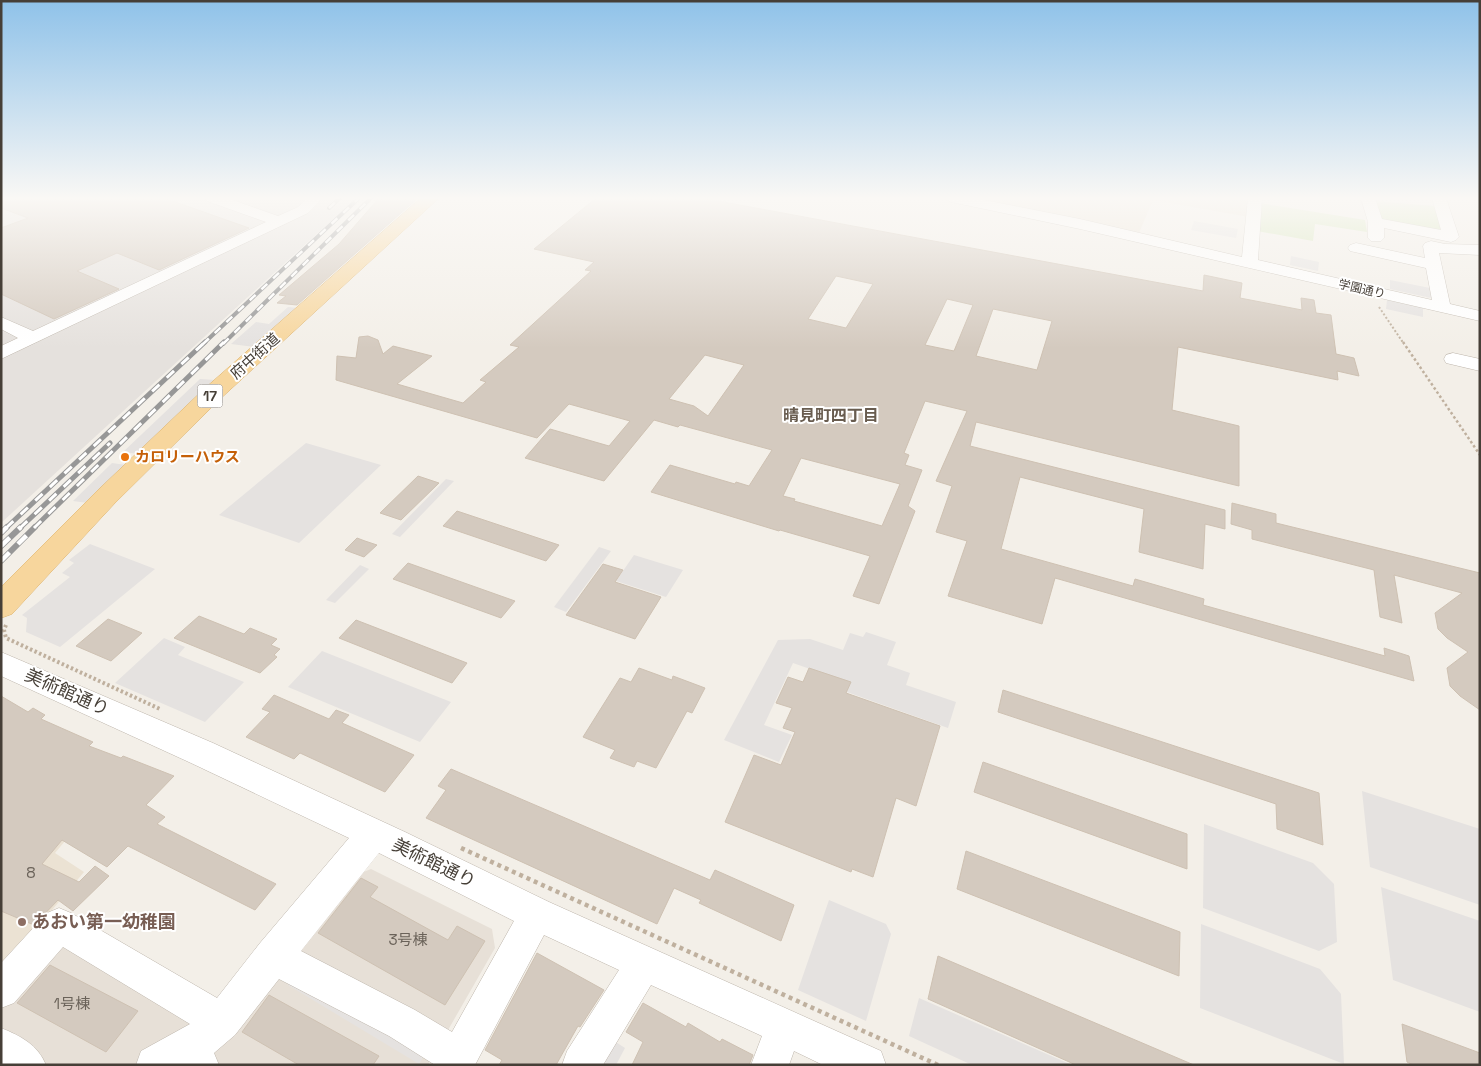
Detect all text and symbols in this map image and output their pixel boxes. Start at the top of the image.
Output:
street label: 学園通り [1337,276,1387,302]
street label: 府中街道 [226,328,283,383]
road number: 17 [198,384,222,408]
district label: 晴見町四丁目 [783,405,879,426]
place label: カロリーハウス [135,447,240,466]
marker: カロリーハウス [119,451,131,463]
street label: 美術館通り [21,663,113,720]
street label: 美術館通り [389,832,480,893]
house number: 8 [26,863,36,882]
place label: あおい第一幼稚園 [32,910,176,933]
marker: あおい第一幼稚園 [16,916,28,928]
house number: 3号棟 [388,930,428,949]
house number: 1号棟 [54,994,90,1013]

